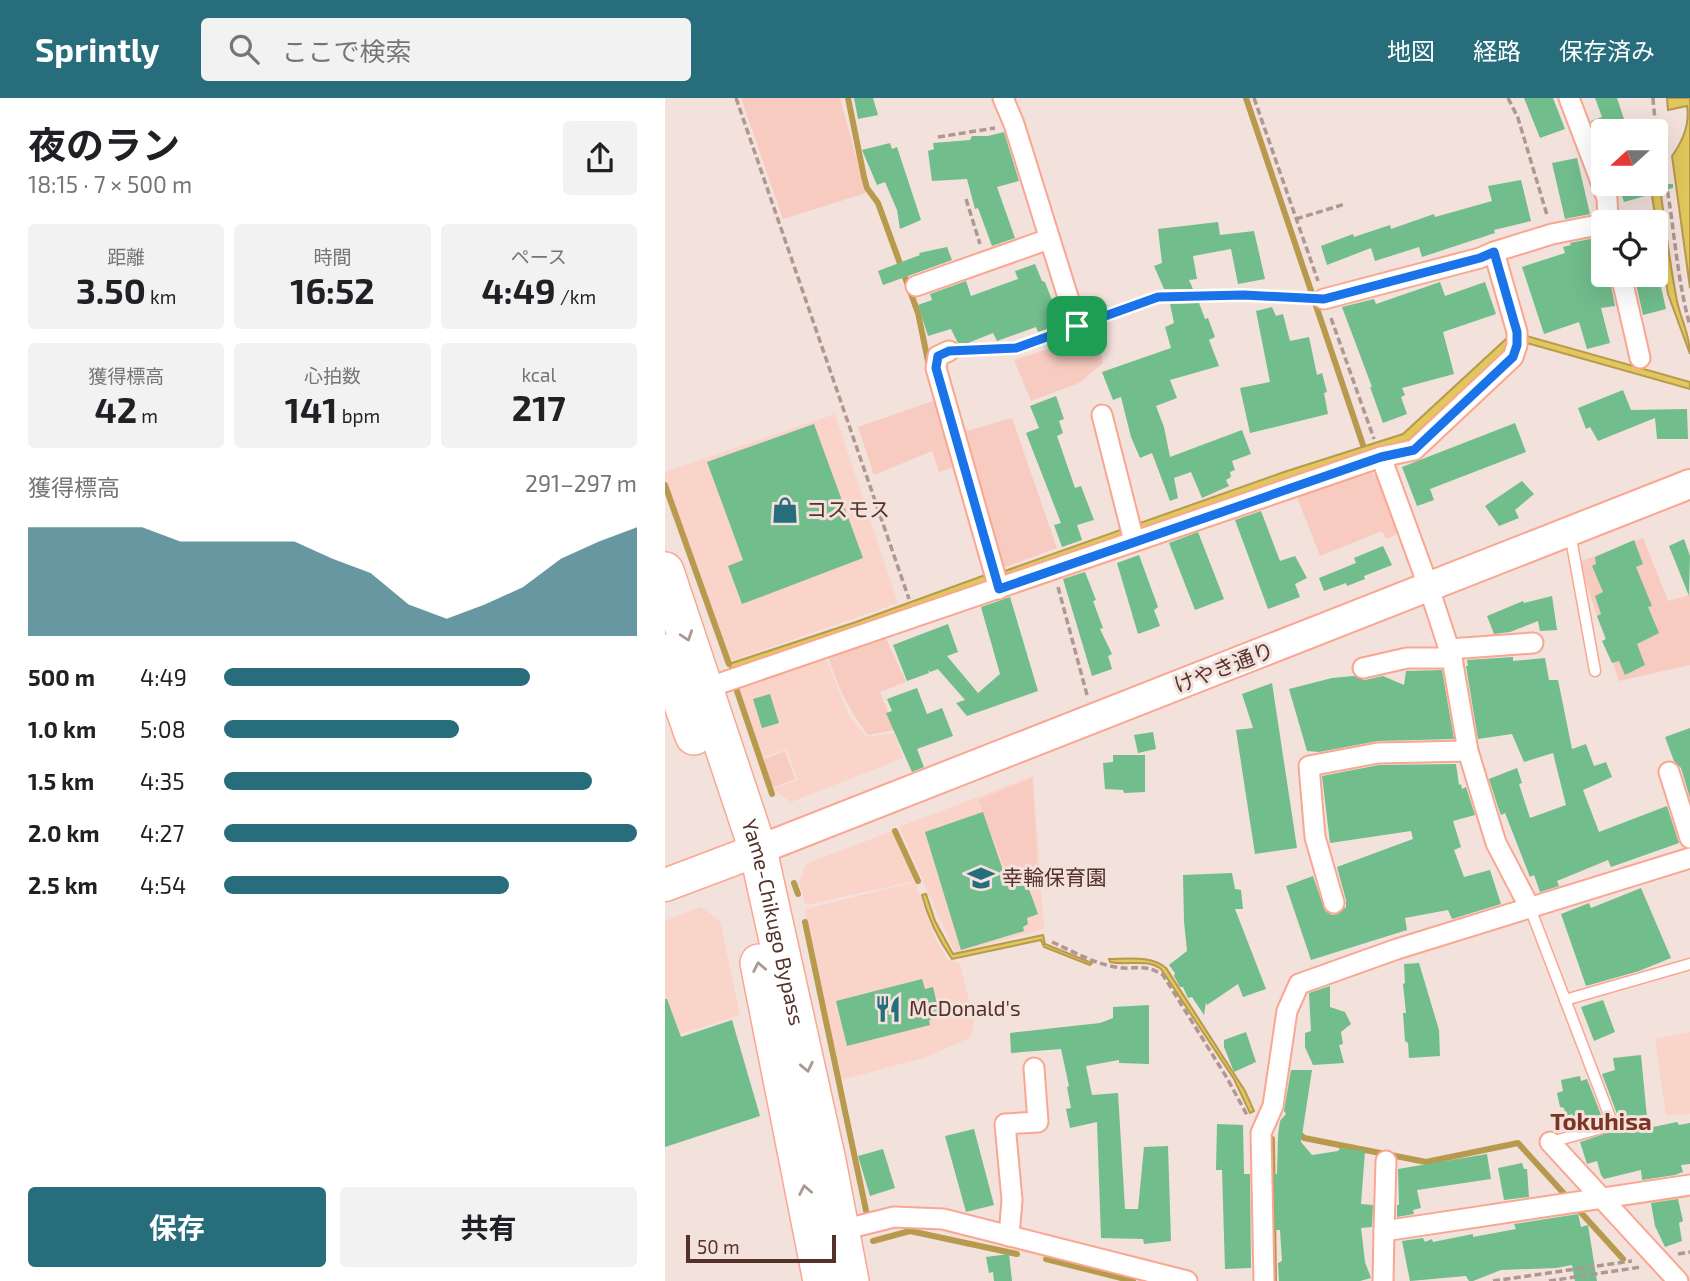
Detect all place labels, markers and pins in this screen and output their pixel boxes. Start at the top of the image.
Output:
pin [1047,296,1107,356]
shop icon: コスモス [770,495,800,525]
place label: コスモス [806,496,890,521]
school or university icon: 幸輪保育園 [966,863,996,893]
place label: 幸輪保育園 [1002,864,1107,889]
restaurant icon: McDonald's [873,994,903,1024]
place label: McDonald's [909,995,1021,1020]

